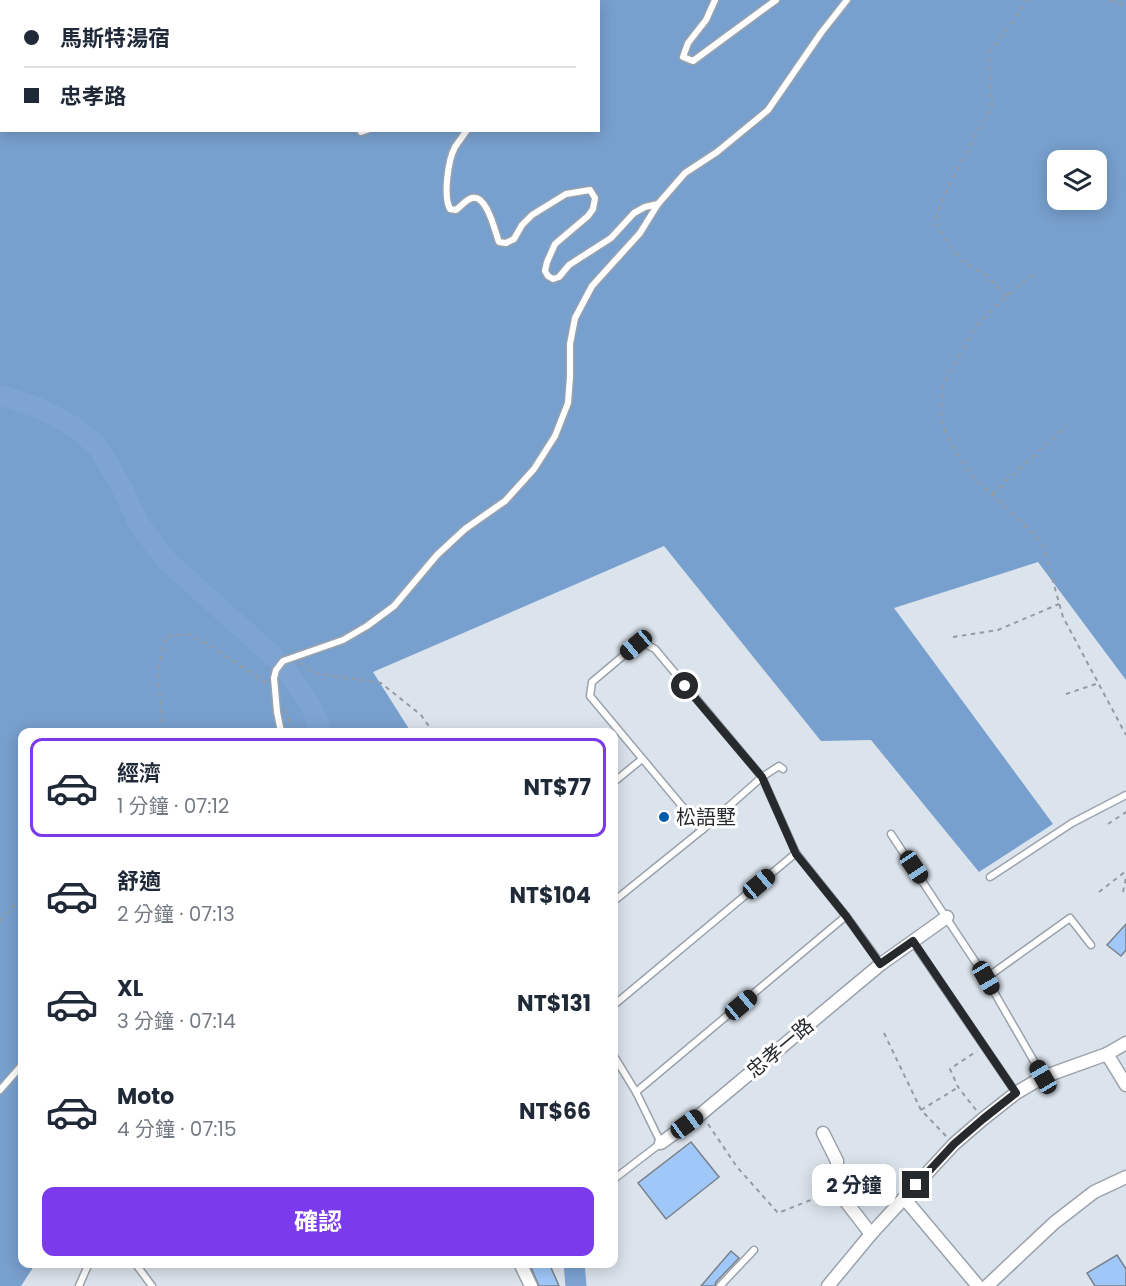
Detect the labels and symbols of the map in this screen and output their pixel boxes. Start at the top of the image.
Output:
car [616,627,656,663]
route start [671,672,698,699]
place label: 松語墅 [676,803,736,831]
marker: 松語墅 [657,810,671,824]
car [896,847,932,887]
car [739,866,779,902]
car [969,958,1003,998]
car [721,987,761,1023]
street label: 忠孝一路 [740,1012,820,1084]
car [1026,1057,1060,1097]
car [667,1106,707,1142]
callout: 2 分鐘 [811,1164,895,1206]
route end [902,1171,929,1198]

